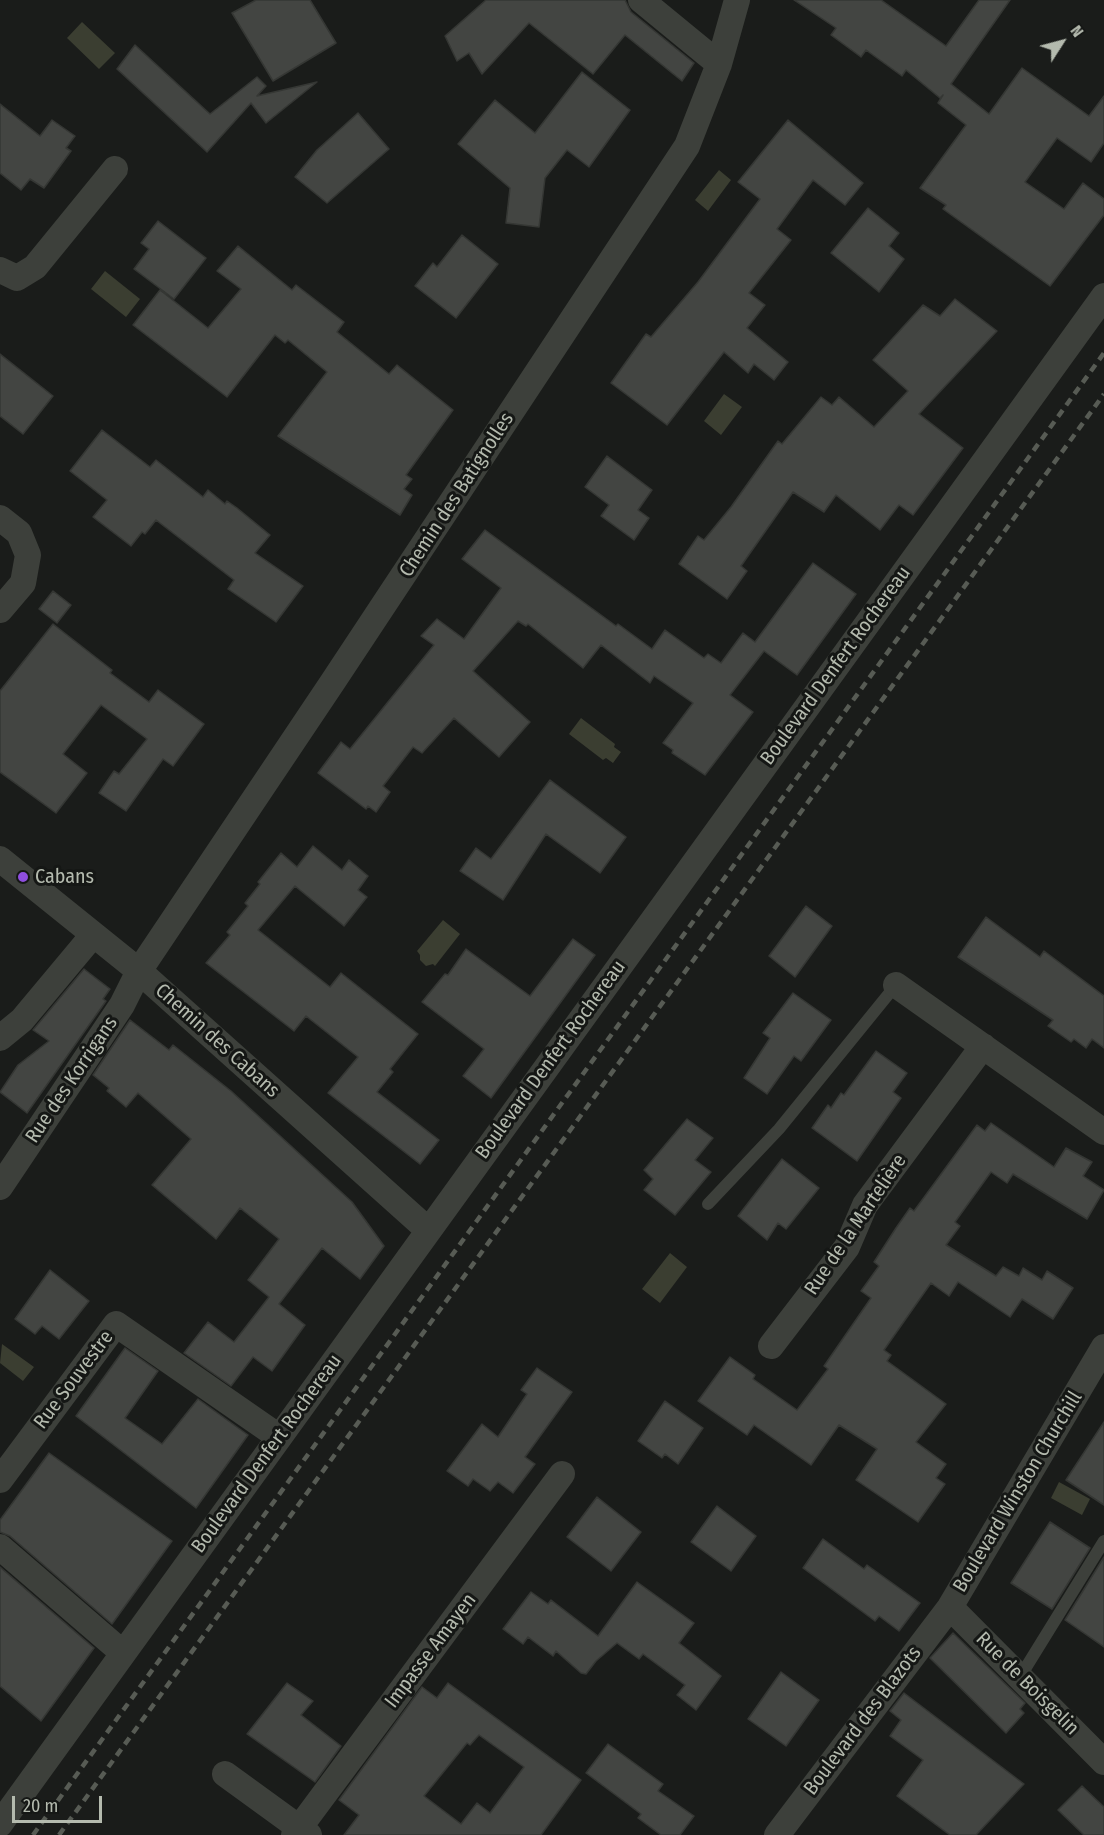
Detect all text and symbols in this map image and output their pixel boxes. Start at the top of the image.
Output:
north arrow [1032,12,1092,72]
text: N [1066,22,1087,41]
street label: Chemin des Batignolles [395,408,519,582]
street label: Boulevard Denfert Rochereau [756,562,916,770]
place label: Cabans [35,865,94,889]
marker: Cabans [16,870,30,884]
street label: Boulevard Denfert Rochereau [471,956,631,1164]
street label: Chemin des Cabans [150,979,284,1103]
street label: Rue des Korrigans [21,1012,123,1148]
street label: Rue de la Martelière [800,1150,912,1300]
street label: Rue Souvestre [29,1326,119,1434]
street label: Boulevard Denfert Rochereau [187,1350,347,1558]
street label: Boulevard Winston Churchill [948,1387,1088,1597]
street label: Impasse Amayen [380,1589,482,1713]
street label: Rue de Boisgelin [970,1627,1084,1741]
street label: Boulevard des Blazots [799,1642,927,1800]
scale bar [15,1784,105,1822]
text: 20 m [23,1795,58,1817]

